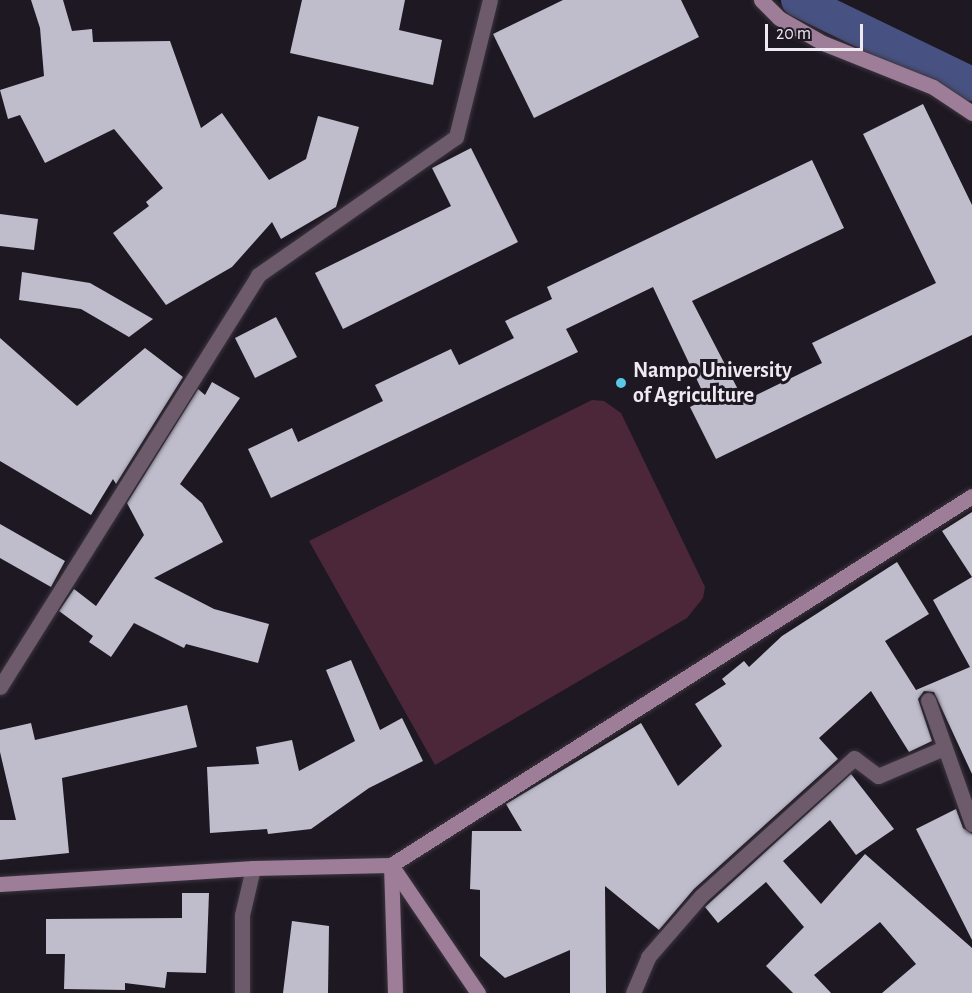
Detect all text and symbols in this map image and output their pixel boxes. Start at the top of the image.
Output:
scale bar [768,12,866,50]
text: 20 m [776,25,811,43]
place label: Nampo University of Agriculture [633,357,792,408]
marker: Nampo University of Agriculture [614,376,628,390]

